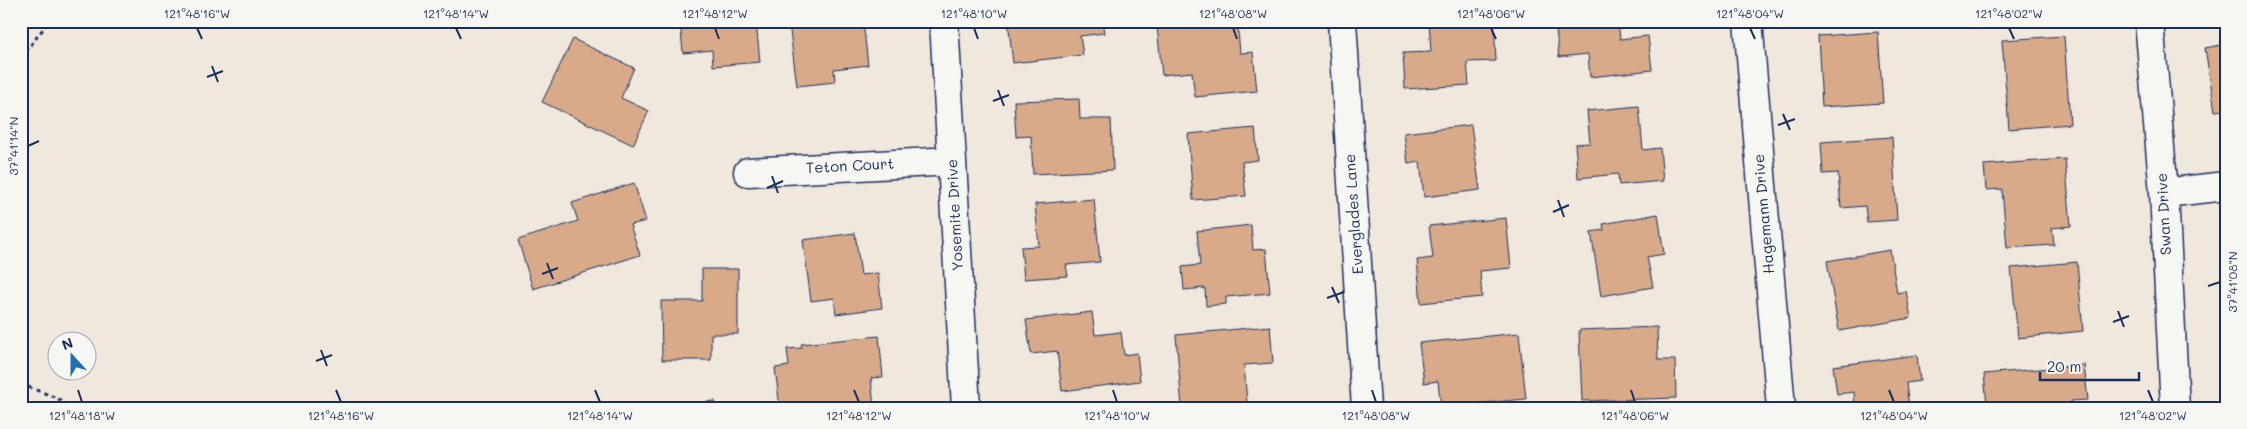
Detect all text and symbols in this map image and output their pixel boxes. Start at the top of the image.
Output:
text: 121°48'16"W [164,5,230,21]
text: 121°48'14"W [423,5,489,21]
text: 121°48'12"W [682,5,748,21]
text: 121°48'10"W [941,5,1007,21]
text: 121°48'08"W [1199,5,1267,21]
text: 121°48'06"W [1457,5,1525,21]
text: 121°48'04"W [1716,5,1784,21]
text: 121°48'02"W [1975,5,2043,21]
text: 37°41'14"N [5,117,21,175]
street label: Teton Court [805,153,895,177]
street label: Everglades Lane [1339,153,1367,275]
street label: Hagemann Drive [1748,153,1778,275]
street label: Yosemite Drive [941,159,967,272]
street label: Swan Drive [2151,172,2175,256]
text: 37°41'08"N [2224,251,2240,313]
north arrow [48,332,98,382]
text: N [59,333,76,354]
scale bar [2040,349,2138,381]
text: 20 m [2047,356,2081,376]
text: 121°48'18"W [49,407,115,423]
text: 121°48'16"W [308,407,374,423]
text: 121°48'14"W [567,407,633,423]
text: 121°48'12"W [826,407,892,423]
text: 121°48'10"W [1084,407,1150,423]
text: 121°48'08"W [1342,407,1410,423]
text: 121°48'06"W [1601,407,1669,423]
text: 121°48'04"W [1860,407,1928,423]
text: 121°48'02"W [2119,407,2187,423]

